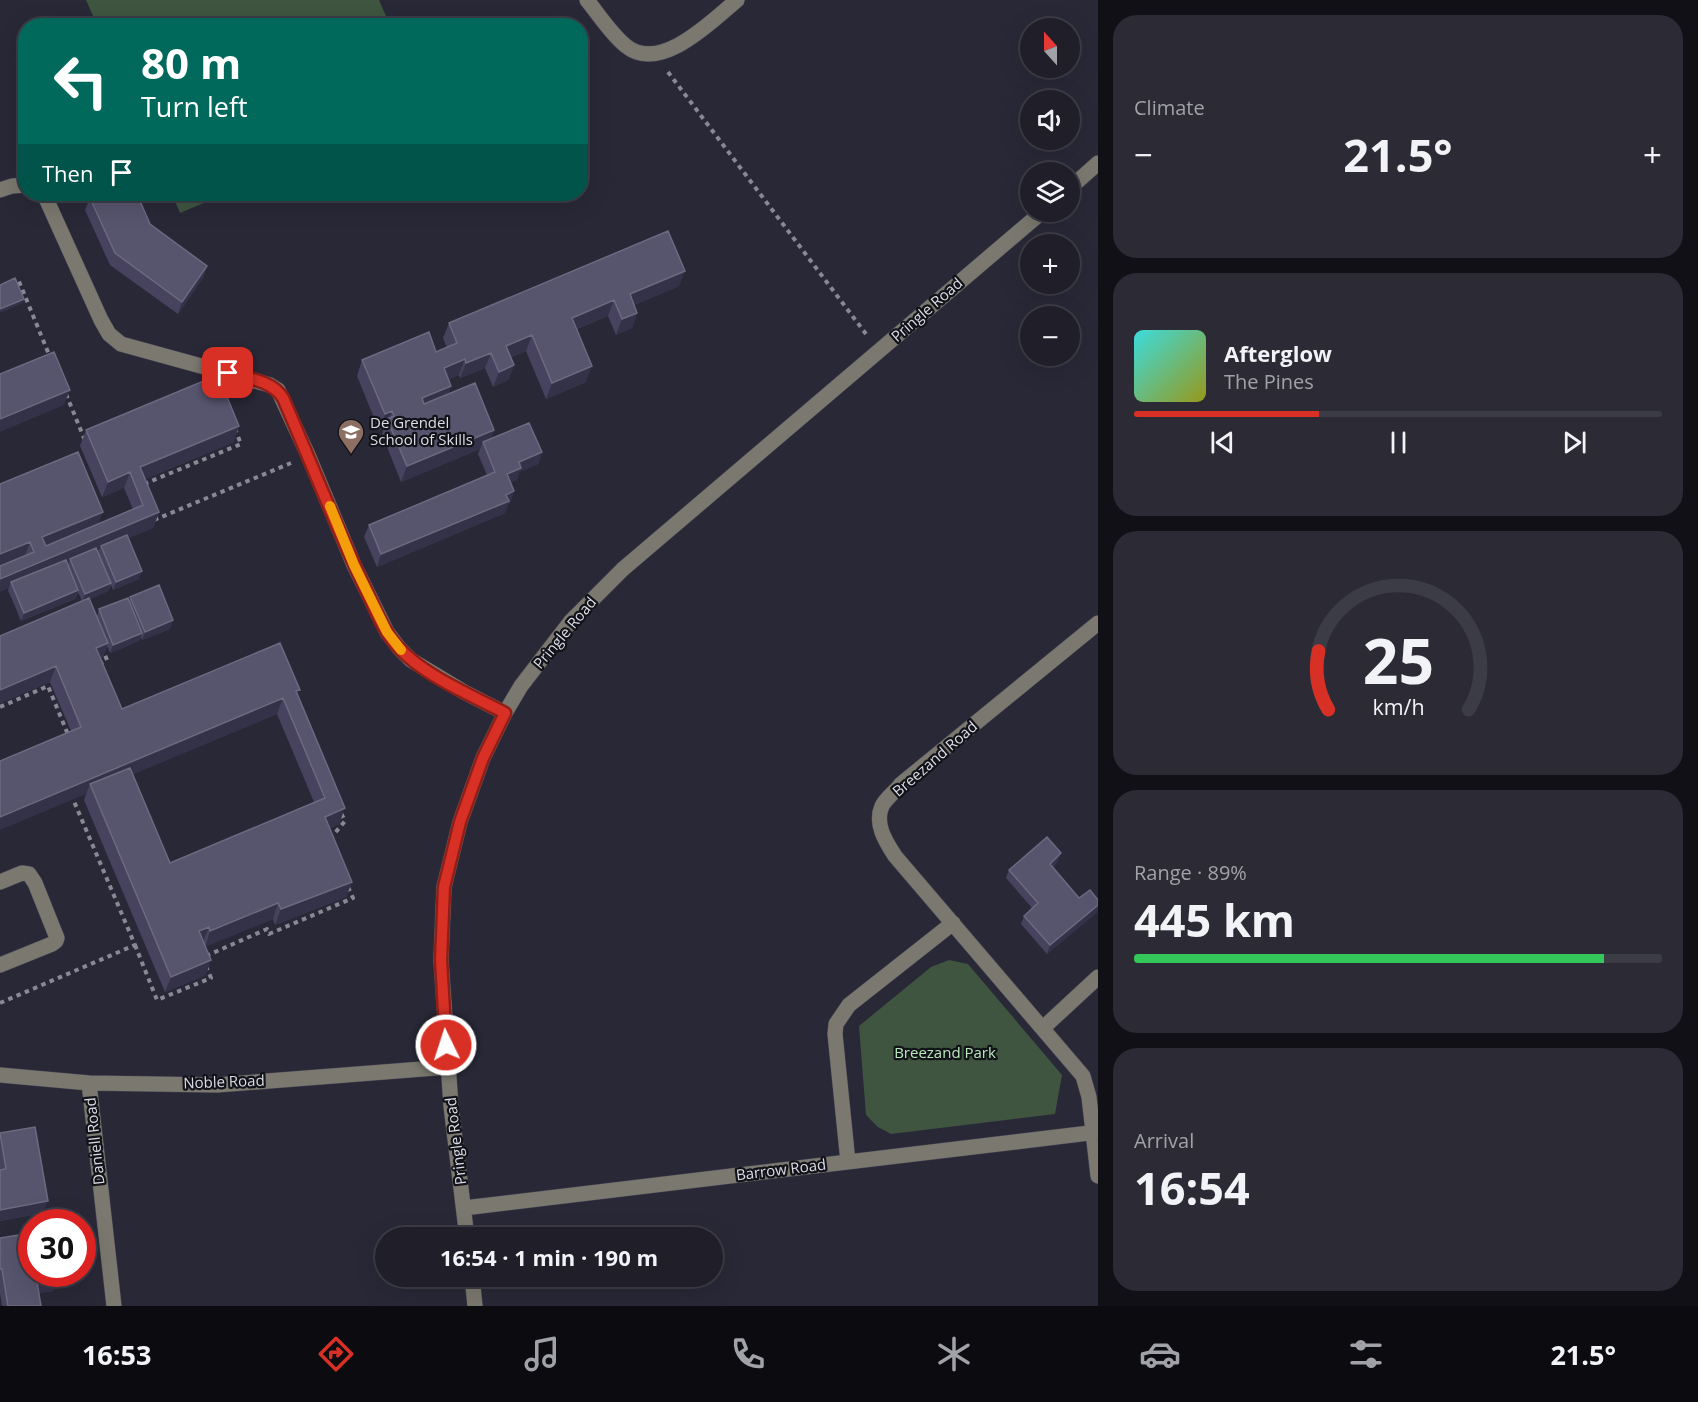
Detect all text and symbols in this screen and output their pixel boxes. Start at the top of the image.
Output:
north arrow [1020,18,1080,78]
map controls [1020,18,1080,366]
text: 80 m [141,34,241,91]
icon: left [42,42,120,120]
text: Turn left [141,88,248,125]
button: sound [1020,90,1080,150]
text: Climate [1134,94,1205,121]
text: 21.5° [1343,124,1453,185]
text: − [1134,132,1153,177]
text: + [1643,132,1662,177]
icon: arrive [105,156,138,189]
text: Then [42,158,93,188]
button: layers [1020,162,1080,222]
button: + [1020,234,1080,294]
street label: Pringle Road [887,273,966,346]
button: − [1020,306,1080,366]
text: Afterglow [1224,338,1332,368]
pin [202,347,253,398]
icon: arrive [211,356,244,389]
text: The Pines [1224,368,1314,395]
place label: De Grendel School of Skills [370,412,473,449]
school or university icon: De Grendel School of Skills [336,417,366,455]
icon: previous [1206,426,1239,459]
icon: pause [1382,426,1415,459]
icon: next [1558,426,1591,459]
street label: Pringle Road [528,592,600,673]
text: 25 [1362,617,1434,702]
text: km/h [1372,692,1424,721]
street label: Breezand Road [888,716,981,801]
text: Range · 89% [1134,859,1247,886]
text: 445 km [1134,889,1295,950]
position arrow [414,1013,478,1077]
park label: Breezand Park [894,1042,996,1062]
street label: Noble Road [183,1070,265,1092]
street label: Daniell Road [79,1096,109,1186]
street label: Pringle Road [440,1096,470,1186]
text: Arrival [1134,1127,1194,1154]
street label: Barrow Road [735,1154,827,1184]
text: 16:54 [1134,1157,1250,1218]
speed limit sign: 30 [18,1209,96,1287]
text: 16:54 · 1 min · 190 m [440,1242,658,1272]
icon: directions [315,1333,357,1375]
icon: music [521,1333,563,1375]
icon: phone [727,1333,769,1375]
icon: climate [933,1333,975,1375]
icon: car [1139,1333,1181,1375]
icon: filters [1345,1333,1387,1375]
text: 16:53 [82,1336,151,1373]
text: 21.5° [1550,1336,1616,1373]

